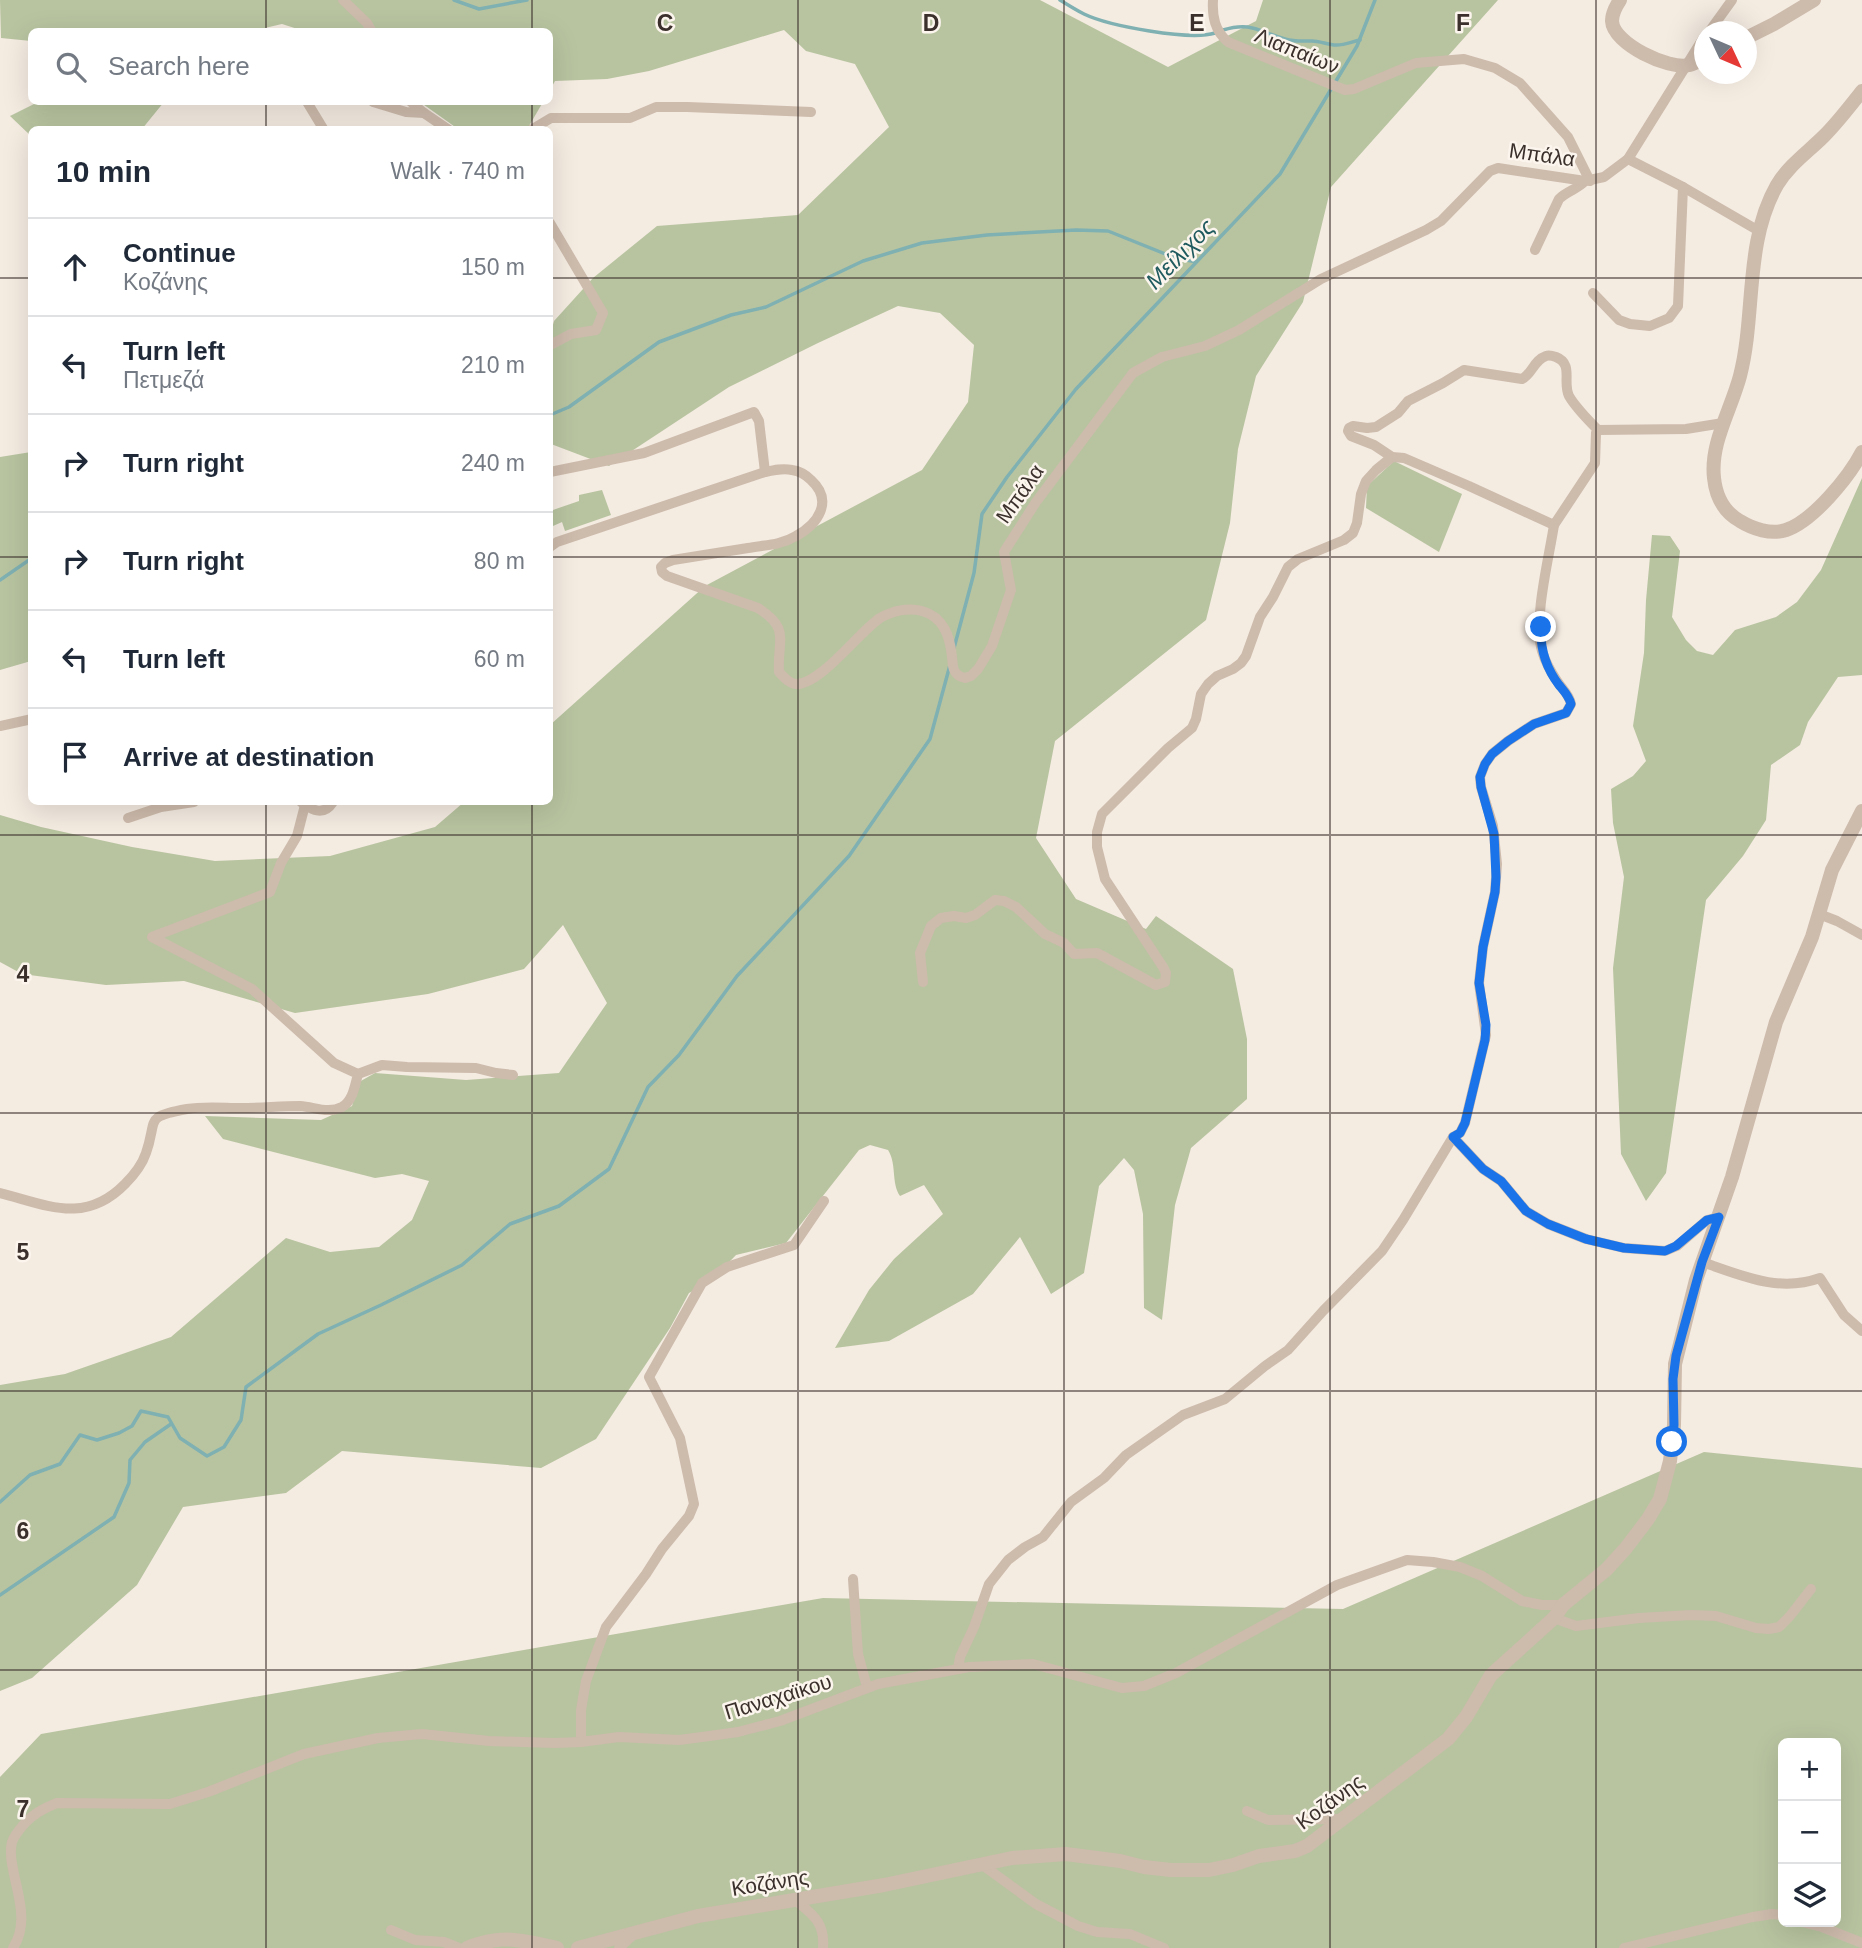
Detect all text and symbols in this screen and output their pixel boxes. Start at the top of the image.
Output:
text: C [657,10,673,36]
text: D [923,10,939,36]
text: E [1189,10,1205,36]
text: F [1456,10,1470,36]
north arrow [1694,21,1757,84]
street label: Λιαπαίων [1252,23,1343,78]
search box [28,28,553,105]
icon: search [52,48,90,86]
text: Search here [108,51,250,81]
street label: Μπάλα [1508,139,1576,170]
text: 10 min [56,155,151,188]
text: Walk · 740 m [390,158,525,184]
water label: Μείλιχος [1140,213,1220,294]
text: Continue [123,238,236,268]
icon: ahead [56,248,94,286]
text: 150 m [461,254,525,280]
text: Κοζάνης [123,269,208,295]
text: Turn left [123,336,225,366]
icon: left [56,346,94,384]
text: 210 m [461,352,525,378]
text: Πετμεζά [123,367,204,393]
icon: right [56,444,94,482]
text: Turn right [123,448,244,478]
text: 240 m [461,450,525,476]
street label: Μπάλα [991,460,1048,527]
icon: right [56,542,94,580]
text: Turn right [123,546,244,576]
text: 80 m [474,548,525,574]
route end [1525,611,1556,642]
icon: left [56,640,94,678]
text: Turn left [123,644,225,674]
text: 60 m [474,646,525,672]
icon: arrive [56,738,94,776]
text: Arrive at destination [123,742,374,772]
text: 4 [17,961,30,987]
text: 5 [17,1239,30,1265]
route start [1656,1426,1687,1457]
text: 6 [17,1518,29,1544]
street label: Παναχαϊκου [722,1669,834,1724]
map controls [1778,1738,1841,1927]
button: + [1778,1738,1841,1801]
street label: Κοζάνης [1292,1769,1368,1834]
text: 7 [17,1796,29,1822]
button: − [1778,1801,1841,1864]
button: layers [1778,1864,1841,1927]
street label: Κοζάνης [730,1865,810,1900]

